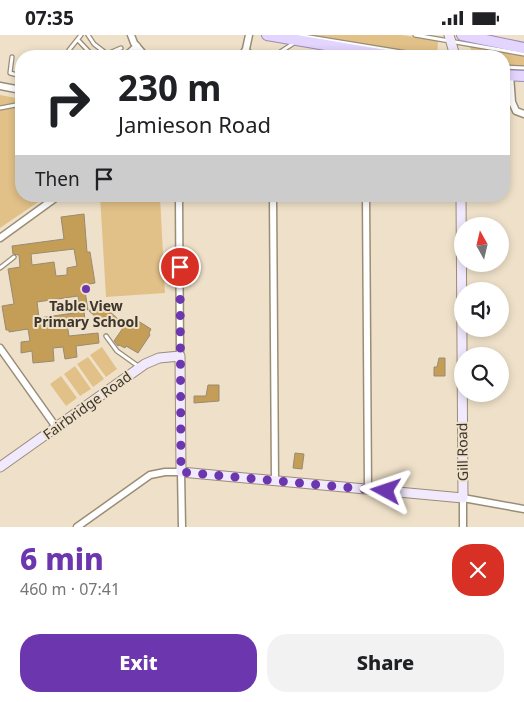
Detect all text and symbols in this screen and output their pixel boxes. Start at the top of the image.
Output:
text: 07:35 [25,5,74,31]
text: 230 m [118,64,221,111]
icon: right [35,70,100,135]
text: Jamieson Road [118,109,271,139]
icon: arrive [90,165,118,193]
text: Then [35,166,80,192]
north arrow [454,217,509,273]
map controls [454,217,509,402]
pin [159,246,201,288]
icon: arrive [166,253,194,281]
button: sound [454,282,509,337]
marker: Table View Primary School [80,283,92,295]
place label: Table View Primary School [34,296,138,331]
button: search [454,347,509,402]
street label: Fairbridge Road [39,366,135,444]
street label: Gill Road [452,423,472,481]
position arrow [359,464,411,516]
text: 6 min [20,538,104,579]
button: close [452,544,504,596]
text: 460 m · 07:41 [20,578,120,600]
button: Exit [20,634,257,692]
button: Share [267,634,504,692]

